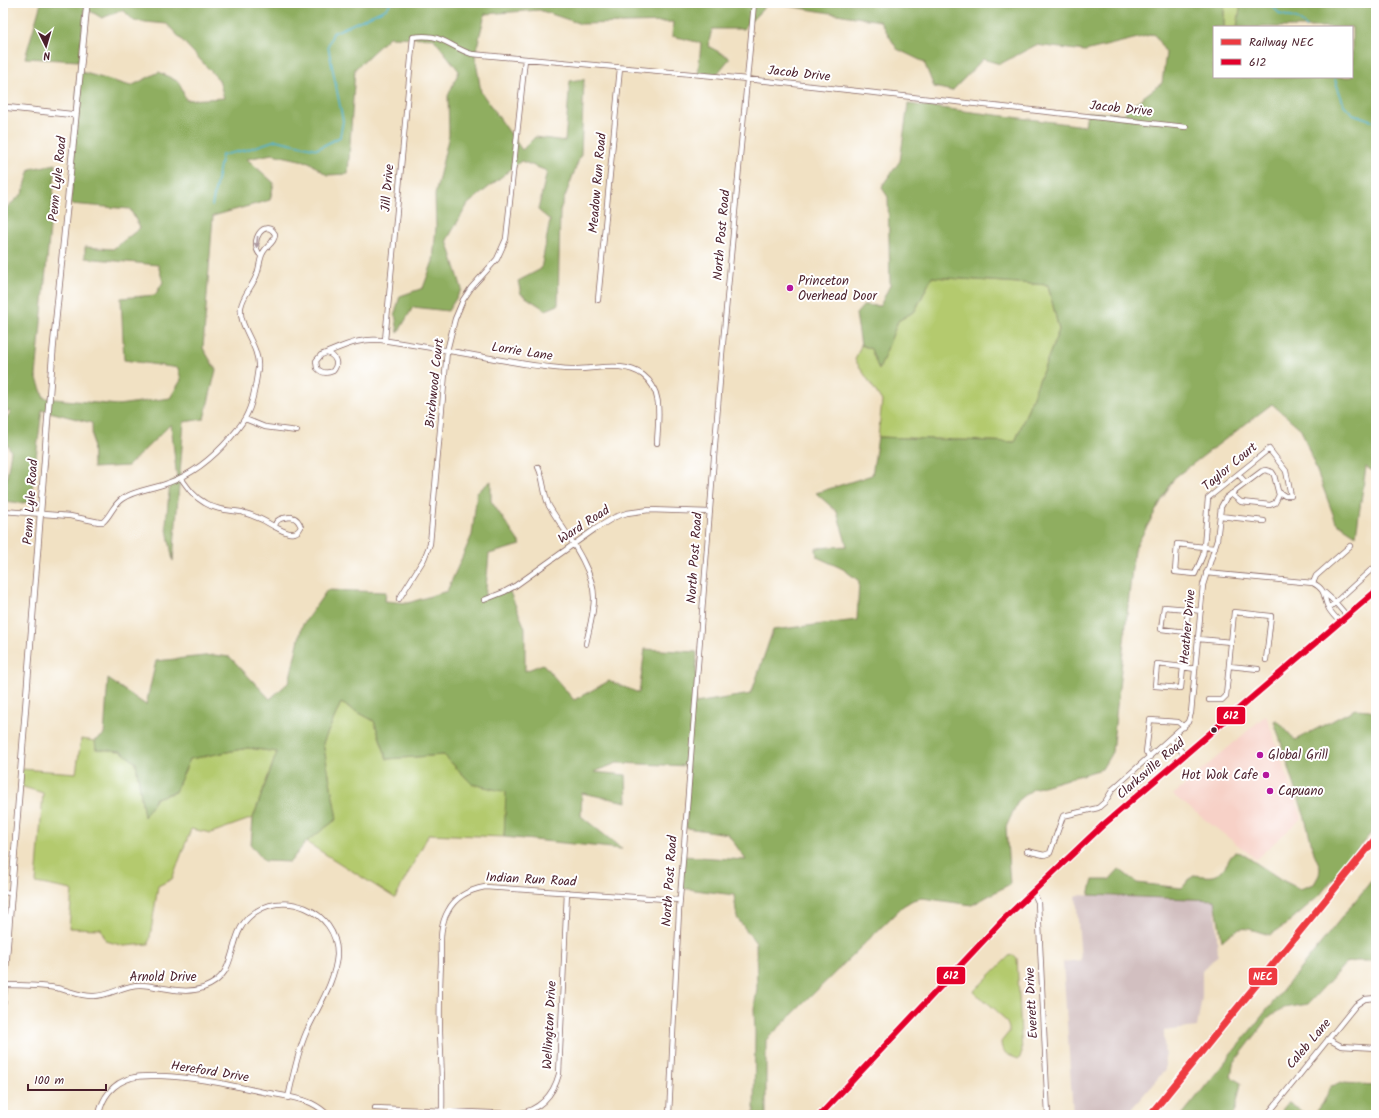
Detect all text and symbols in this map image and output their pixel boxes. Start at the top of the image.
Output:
north arrow [26,26,66,66]
legend [1213,26,1353,78]
text: Railway NEC [1249,33,1314,52]
text: N [42,46,51,64]
text: 612 [1249,53,1266,72]
street label: Jacob Drive [767,60,832,88]
street label: Jacob Drive [1089,95,1154,123]
street label: Meadow Run Road [583,131,613,234]
street label: Penn Lyle Road [43,135,73,223]
street label: Jill Drive [375,163,401,213]
street label: North Post Road [708,188,736,281]
one-way arrow [254,236,260,248]
place label: Princeton Overhead Door [798,271,877,307]
marker: Princeton Overhead Door [785,283,795,293]
street label: Birchwood Court [420,336,450,429]
street label: Lorrie Lane [490,337,554,367]
street label: Taylor Court [1198,437,1263,497]
street label: Penn Lyle Road [18,458,44,545]
street label: Ward Road [554,500,615,550]
street label: North Post Road [681,511,709,604]
street label: Heather Drive [1174,589,1202,665]
line badge: 612 [1216,706,1246,725]
text: 612 [1223,707,1239,725]
unlabelled marker [1209,725,1219,735]
street label: Clarksville Road [1112,733,1190,805]
place label: Global Grill [1268,745,1328,766]
marker: Global Grill [1255,750,1265,760]
place label: Hot Wok Cafe [1181,765,1258,786]
marker: Hot Wok Cafe [1261,770,1271,780]
place label: Capuano [1278,781,1323,802]
marker: Capuano [1265,786,1275,796]
street label: North Post Road [656,834,684,927]
street label: Indian Run Road [485,867,577,893]
line badge: 612 [936,966,966,985]
street label: Arnold Drive [129,967,197,988]
text: 612 [943,967,959,985]
street label: Everett Drive [1020,967,1044,1039]
line badge: NEC [1248,967,1278,986]
text: NEC [1253,968,1273,986]
street label: Wellington Drive [537,980,563,1070]
street label: Caleb Lane [1281,1014,1337,1074]
street label: Hereford Drive [170,1055,251,1089]
scale bar [28,1066,106,1092]
text: 100 m [34,1071,65,1090]

